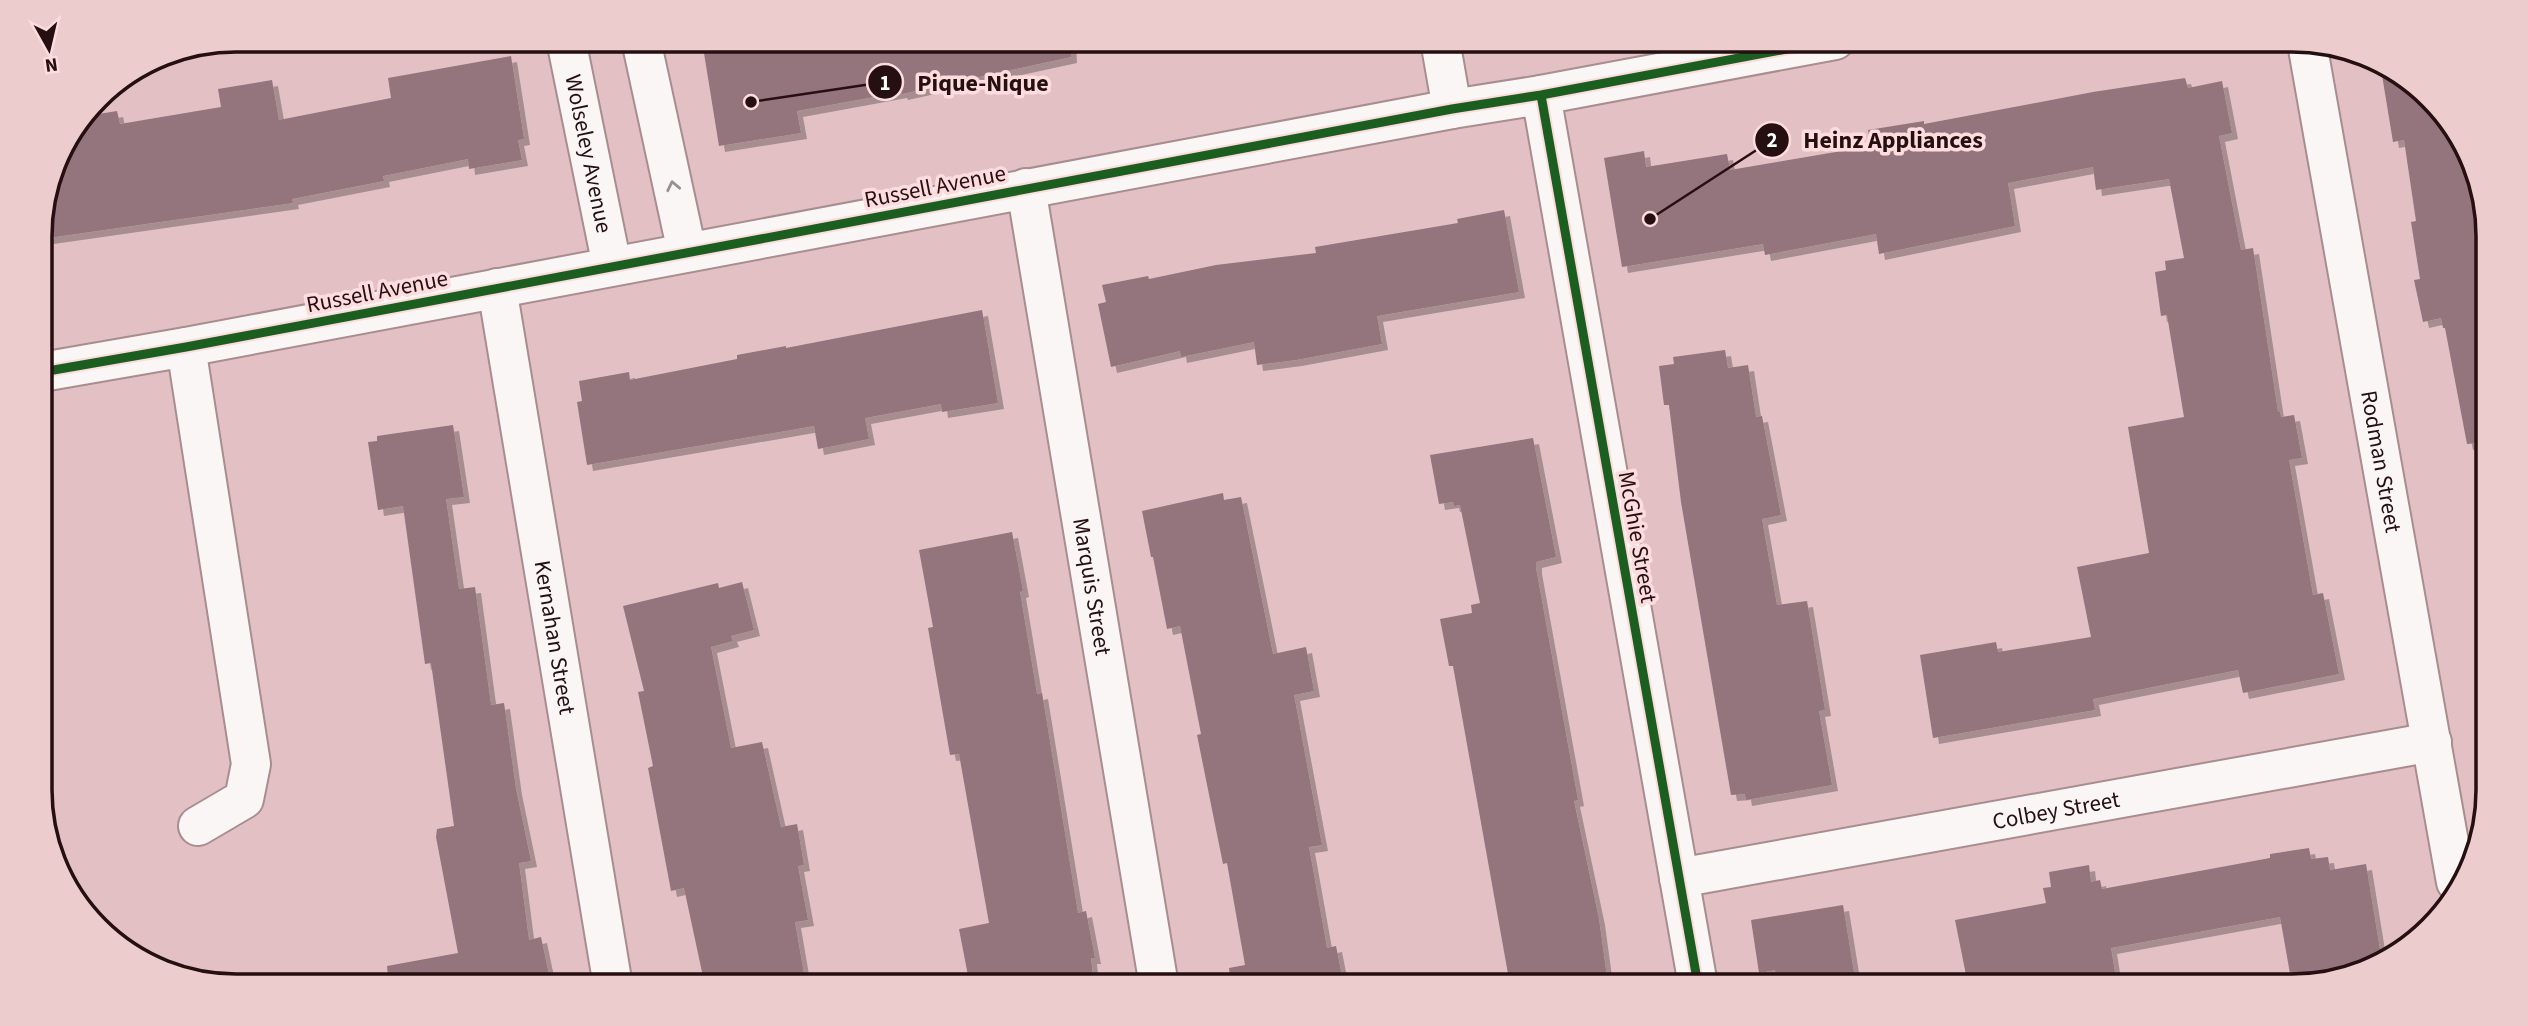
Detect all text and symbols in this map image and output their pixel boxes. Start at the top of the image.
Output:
north arrow [14,14,84,84]
text: N [43,50,59,79]
callout: Pique-Nique [868,60,1062,105]
text: Pique-Nique [917,66,1049,101]
text: 1 [879,68,891,98]
street label: Wolseley Avenue [556,71,621,236]
callout: Heinz Appliances [1754,117,1997,162]
text: Heinz Appliances [1803,123,1983,158]
text: 2 [1766,125,1778,155]
street label: Russell Avenue [862,157,1009,216]
one-way arrow [666,180,681,192]
street label: Russell Avenue [304,262,451,321]
street label: Rodman Street [2352,388,2410,535]
street label: McGhie Street [1610,469,1665,606]
street label: Marquis Street [1064,515,1120,658]
street label: Kernahan Street [525,558,584,717]
street label: Colbey Street [1990,783,2123,838]

